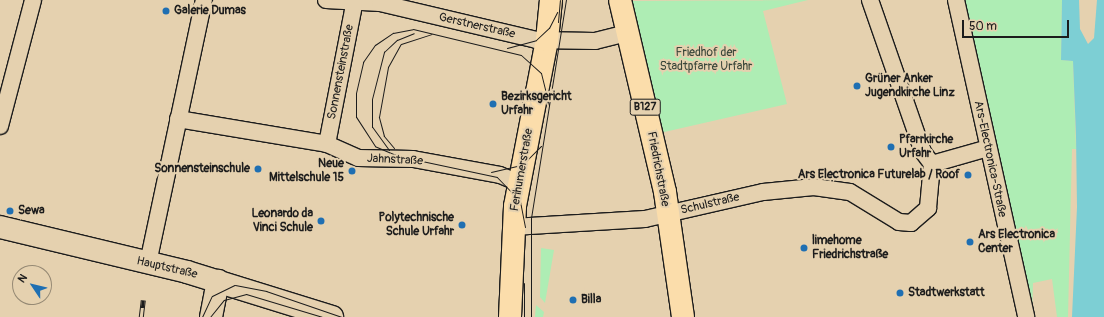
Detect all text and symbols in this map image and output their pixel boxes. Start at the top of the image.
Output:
place label: Galerie Dumas [174,4,246,18]
marker: Galerie Dumas [161,6,171,16]
street label: Gerstnerstraße [437,10,517,42]
scale bar [964,12,1071,38]
text: 50 m [969,19,997,34]
street label: Sonnensteinstraße [325,23,357,121]
park label: Friedhof der Stadtpfarre Urfahr [660,46,752,74]
place label: Grüner Anker Jugendkirche Linz [865,72,955,100]
marker: Grüner Anker Jugendkirche Linz [852,81,862,91]
place label: Bezirksgericht Urfahr [501,90,572,118]
road number: B127 [629,98,661,116]
marker: Bezirksgericht Urfahr [488,99,498,109]
street label: Ars-Electronica-Straße [971,99,1009,219]
street label: Ferihumerstraße [508,127,536,213]
street label: Friedrichstraße [644,130,672,208]
place label: Pfarrkirche Urfahr [899,133,953,161]
marker: Pfarrkirche Urfahr [886,142,896,152]
street label: Jahnstraße [367,151,423,169]
place label: Neue Mittelschule 15 [269,157,344,185]
place label: Sonnensteinschule [154,162,250,176]
marker: Sonnensteinschule [253,164,263,174]
marker: Neue Mittelschule 15 [347,166,357,176]
place label: Ars Electronica Futurelab / Roof [798,168,960,182]
marker: Ars Electronica Futurelab / Roof [963,170,973,180]
street label: Schulstraße [679,190,741,218]
place label: Sewa [18,204,45,218]
marker: Sewa [5,206,15,216]
place label: Leonardo da Vinci Schule [251,207,313,235]
place label: Polytechnische Schule Urfahr [379,211,454,239]
marker: Leonardo da Vinci Schule [316,216,326,226]
marker: Polytechnische Schule Urfahr [457,220,467,230]
place label: Ars Electronica Center [978,228,1055,256]
place label: limehome Friedrichstraße [812,234,888,262]
marker: Ars Electronica Center [965,237,975,247]
marker: limehome Friedrichstraße [799,243,809,253]
street label: Hauptstraße [135,254,199,282]
north arrow [12,265,52,305]
text: N [15,272,30,285]
place label: Stadtwerkstatt [908,286,985,300]
marker: Stadtwerkstatt [895,288,905,298]
place label: Billa [581,293,601,307]
marker: Billa [568,295,578,305]

